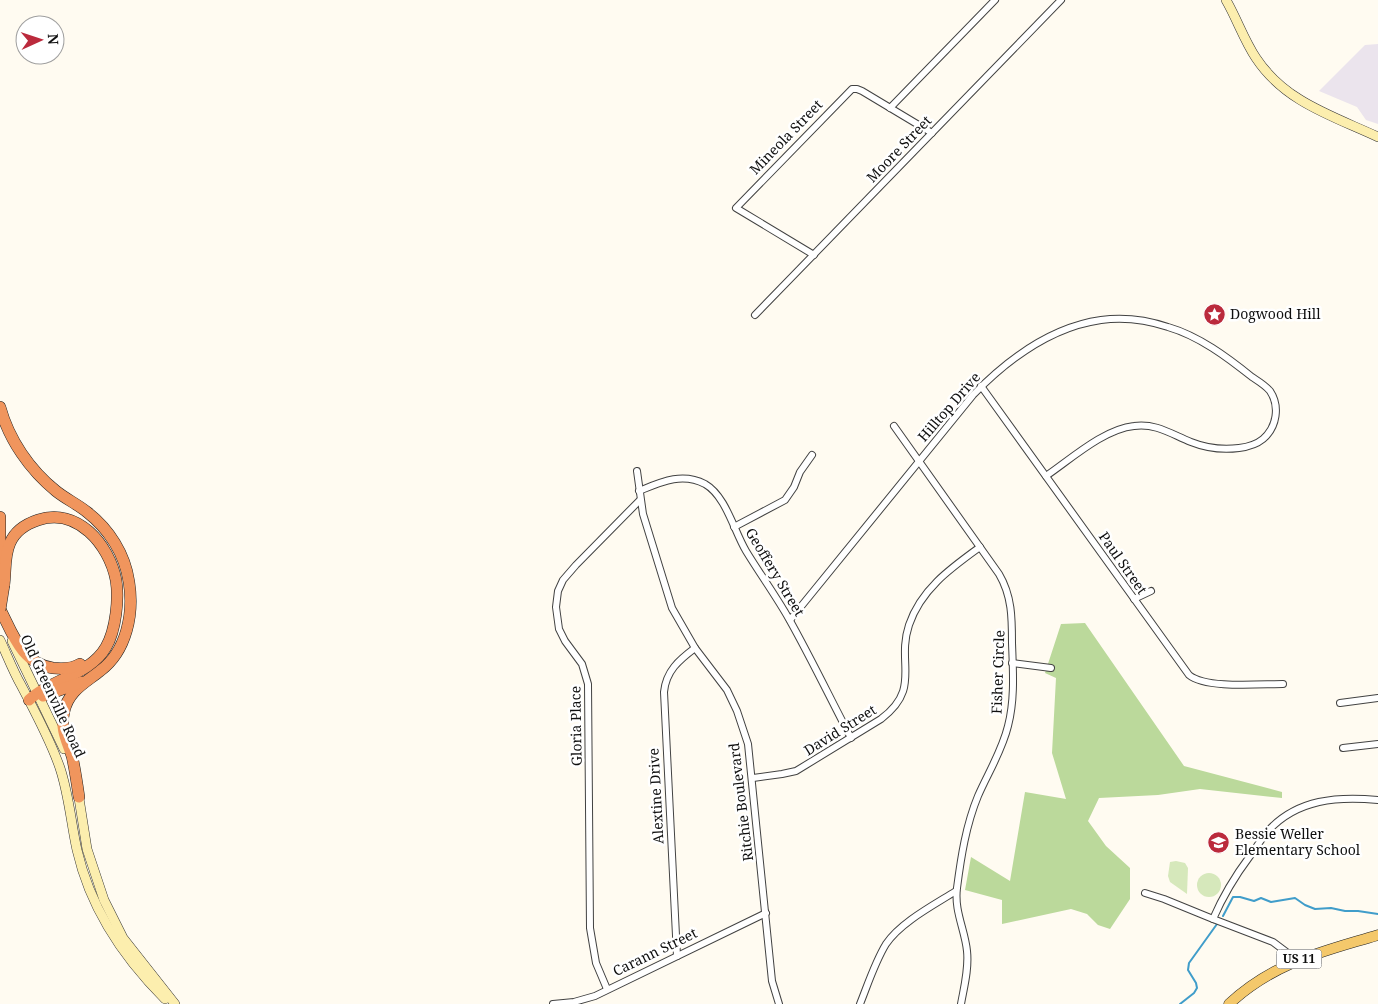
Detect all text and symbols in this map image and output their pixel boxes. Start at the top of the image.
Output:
north arrow [15,15,65,65]
text: N [44,33,63,45]
street label: Mineola Street [745,95,826,178]
street label: Moore Street [862,111,935,186]
place icon: Dogwood Hill [1202,302,1226,326]
place label: Dogwood Hill [1230,304,1321,323]
street label: Hilltop Drive [913,368,984,445]
street label: Geoffery Street [741,524,809,620]
street label: Paul Street [1095,528,1152,598]
street label: Fisher Circle [987,630,1008,714]
street label: Old Greenville Road [17,631,90,761]
street label: Gloria Place [565,686,586,766]
street label: David Street [800,700,880,759]
street label: Ritchie Boulevard [724,741,757,862]
street label: Alextine Drive [643,747,668,845]
place label: Bessie Weller Elementary School [1235,824,1361,859]
school or university icon: Bessie Weller Elementary School [1207,830,1231,854]
street label: Carann Street [610,923,700,980]
road number: US 11 [1276,950,1322,969]

